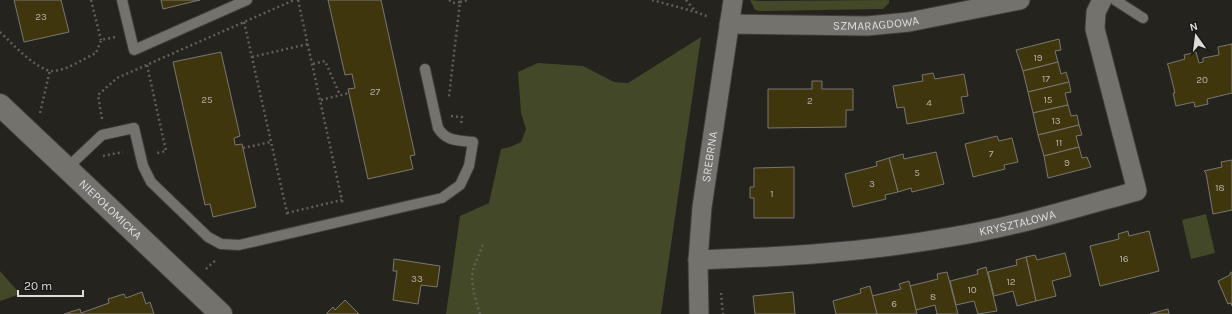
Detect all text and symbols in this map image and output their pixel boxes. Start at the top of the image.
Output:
house number: 23 [35,11,47,23]
street label: SZMARAGDOWA [833,13,920,33]
north arrow [1176,16,1216,56]
text: N [1188,20,1199,34]
house number: 19 [1033,52,1043,64]
house number: 17 [1042,73,1050,85]
house number: 20 [1196,74,1208,86]
house number: 27 [370,86,381,98]
house number: 25 [201,94,213,106]
house number: 15 [1044,94,1053,106]
house number: 2 [807,95,813,107]
house number: 4 [926,97,932,109]
house number: 13 [1051,115,1061,127]
street label: SREBRNA [699,130,720,183]
house number: 11 [1056,137,1062,149]
house number: 7 [989,148,994,160]
house number: 9 [1064,157,1070,169]
house number: 5 [914,167,920,179]
street label: NIEPOŁOMICKA [76,176,145,242]
house number: 3 [869,178,875,190]
house number: 18 [1215,182,1225,194]
house number: 1 [770,188,774,200]
street label: KRYSZTAŁOWA [978,207,1057,239]
house number: 16 [1119,253,1129,265]
scale bar [18,272,83,298]
house number: 33 [411,273,423,285]
house number: 12 [1006,276,1016,288]
text: 20 m [24,279,52,293]
house number: 10 [967,284,977,296]
house number: 8 [930,291,936,303]
house number: 6 [891,298,897,310]

